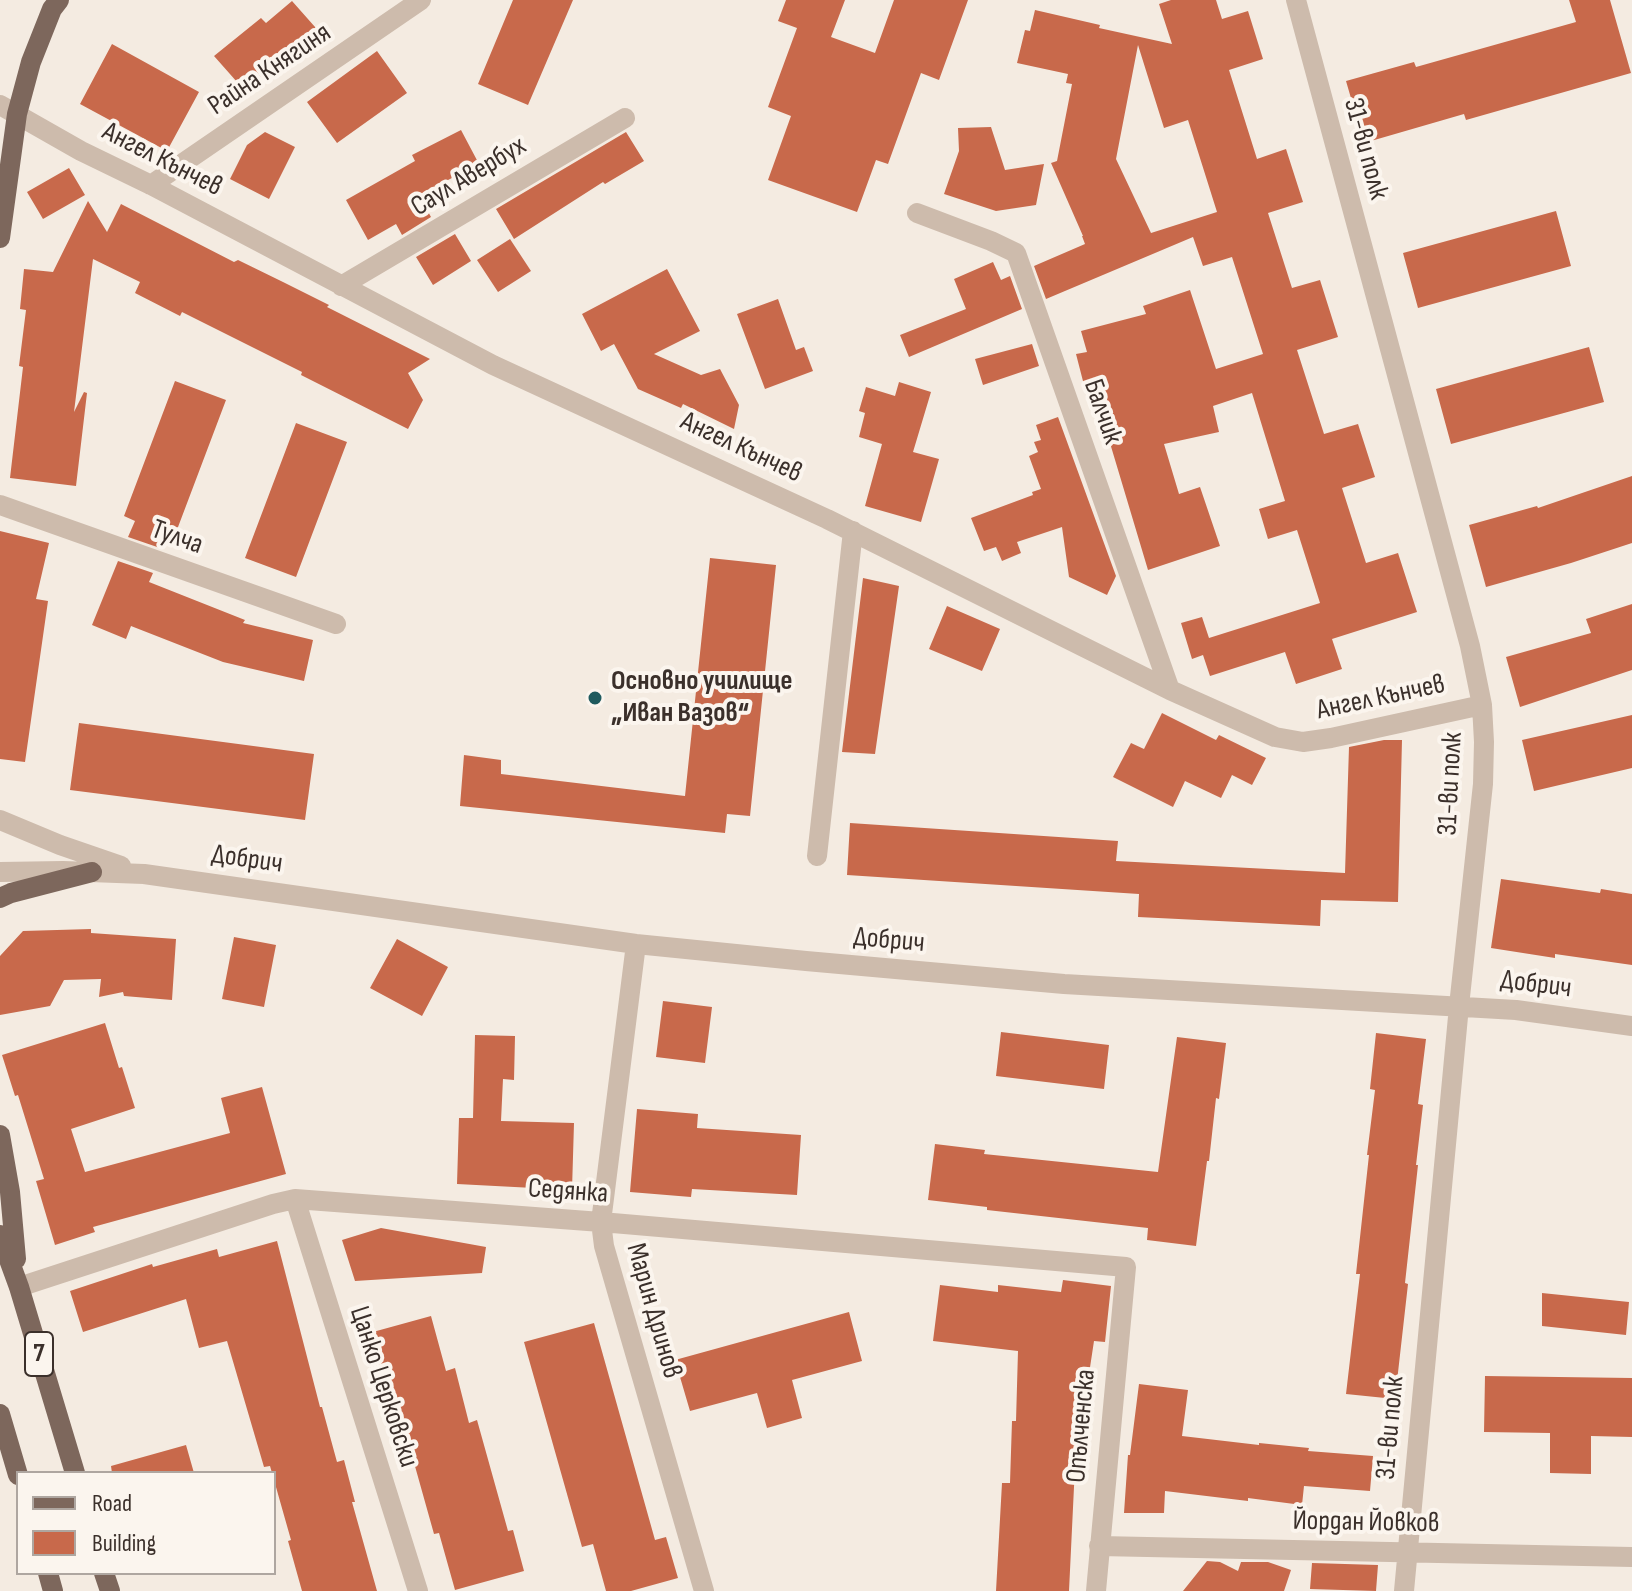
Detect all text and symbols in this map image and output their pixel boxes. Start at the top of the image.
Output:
street label: Райна Княгиня [202,17,338,123]
street label: 31-ви полк [1335,95,1395,203]
street label: Ангел Кънчев [96,115,228,205]
street label: Саул Авербух [406,130,532,224]
street label: Балчик [1075,375,1129,449]
street label: Ангел Кънчев [675,405,807,491]
street label: Тулча [147,513,207,563]
place label: Основно училище „Иван Вазов“ [611,665,792,731]
street label: Ангел Кънчев [1314,668,1448,728]
marker: Основно училище „Иван Вазов“ [586,689,604,707]
street label: 31-ви полк [1432,731,1470,837]
street label: Добрич [209,838,285,882]
street label: Добрич [852,921,926,961]
street label: Добрич [1499,964,1573,1006]
street label: Седянка [527,1172,609,1212]
street label: Марин Дринов [618,1240,688,1382]
street label: Цанко Церковски [341,1302,425,1472]
road number: 7 [25,1332,53,1376]
street label: Опълченска [1060,1368,1104,1484]
street label: 31-ви полк [1370,1375,1412,1481]
legend [16,1471,276,1575]
text: Road [92,1489,132,1518]
street label: Йордан Йовков [1292,1505,1440,1541]
text: Building [92,1529,156,1558]

